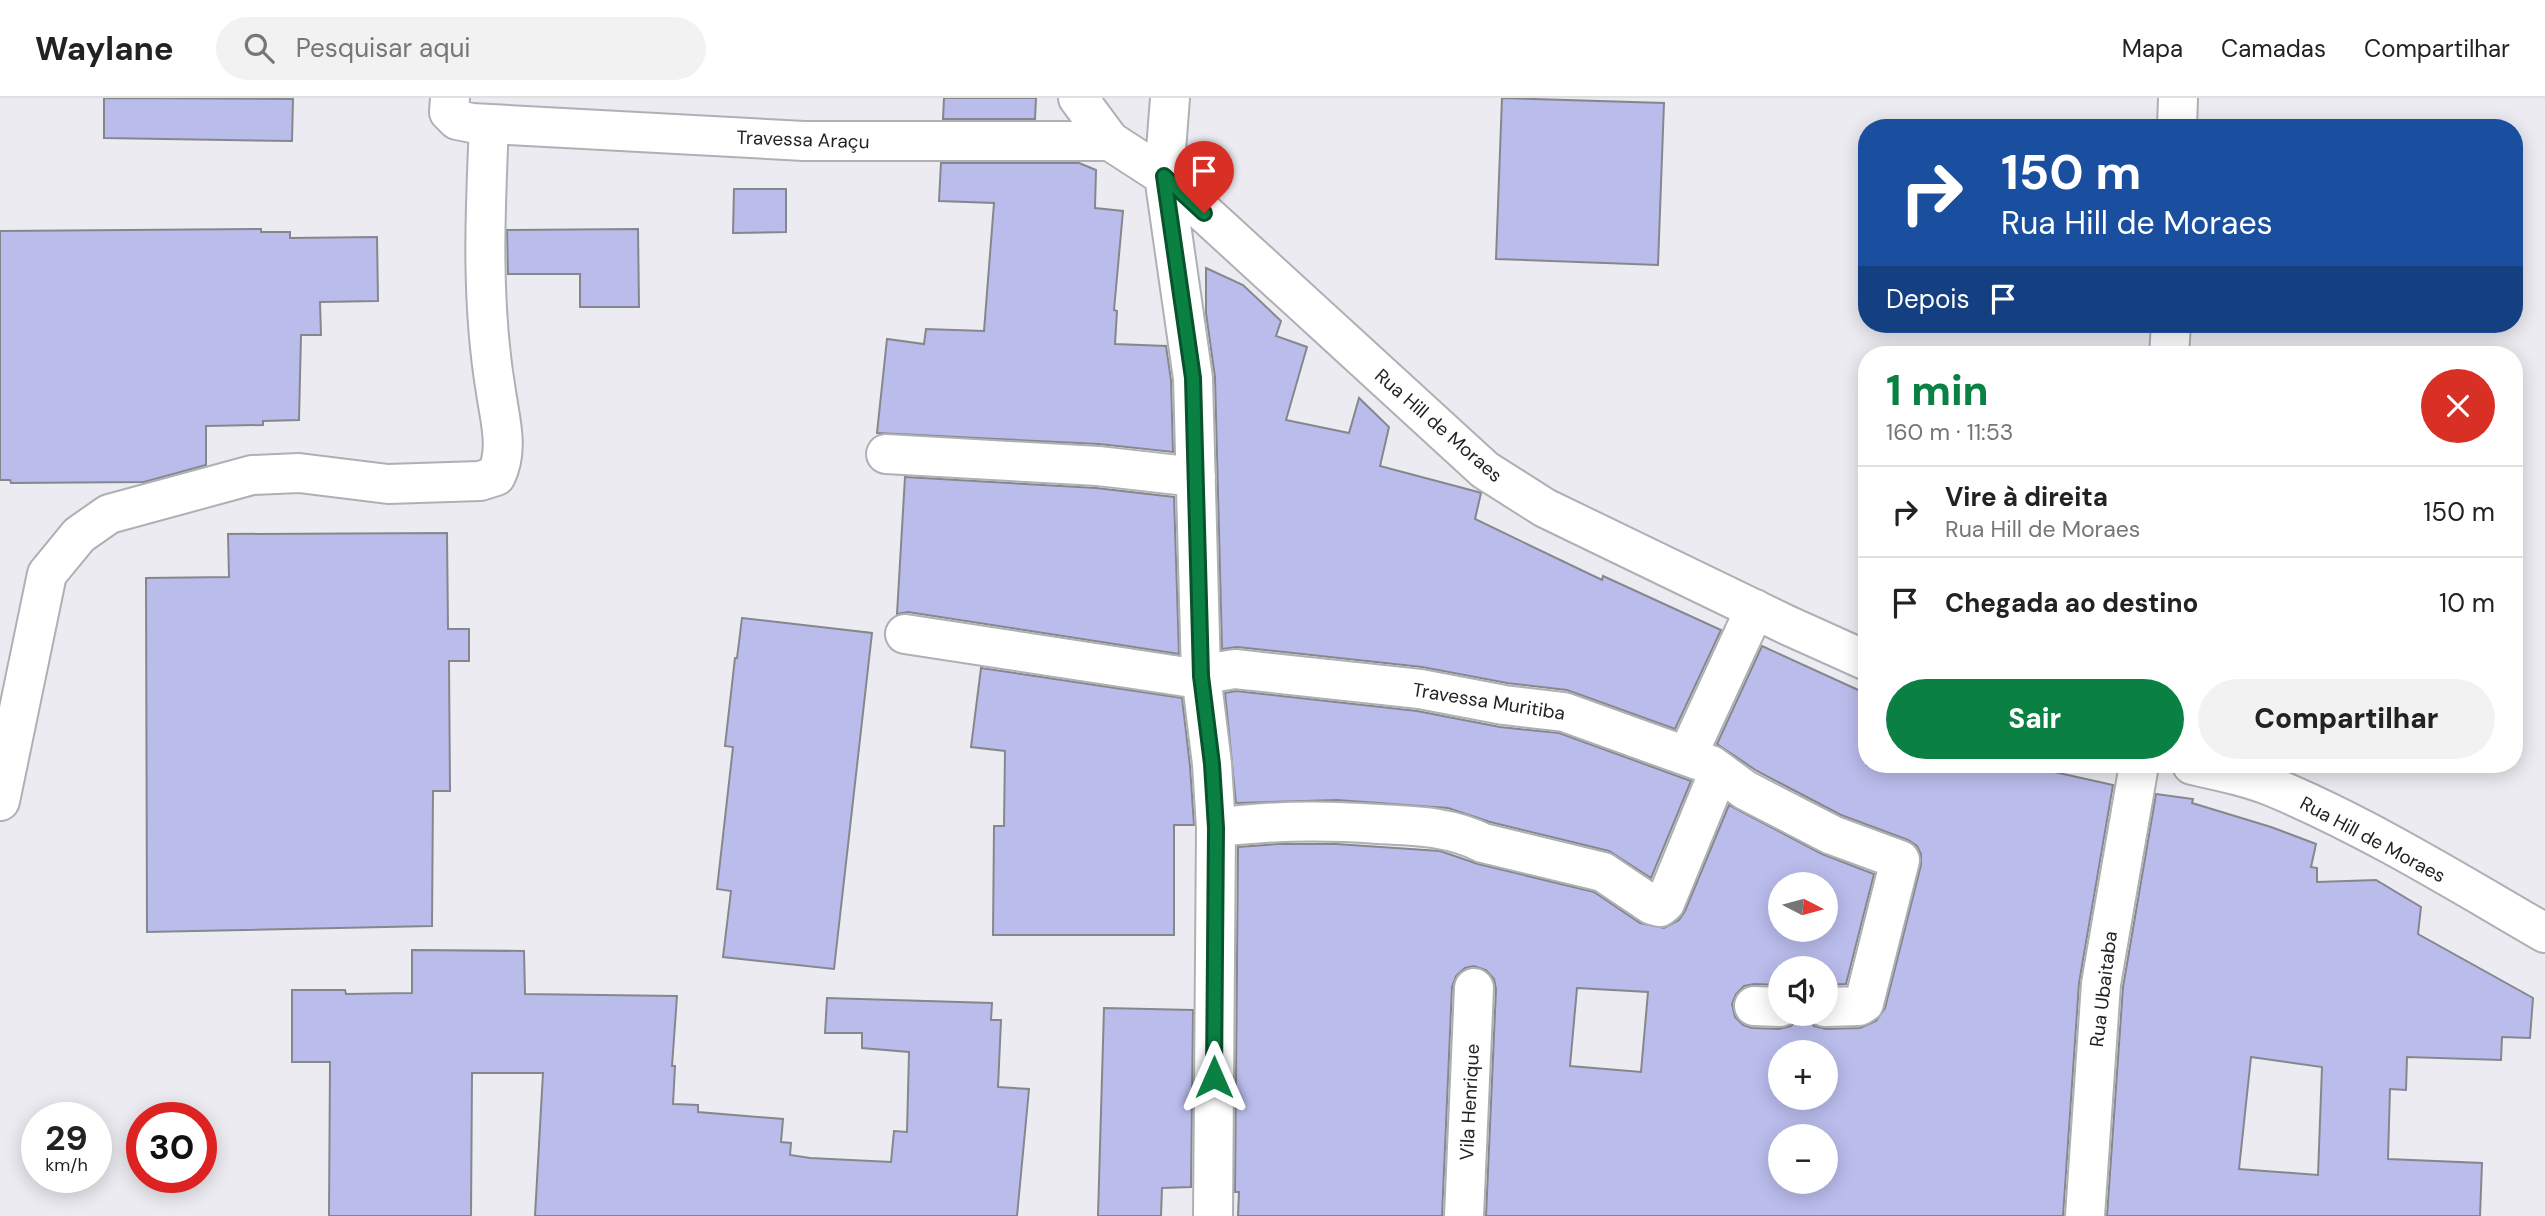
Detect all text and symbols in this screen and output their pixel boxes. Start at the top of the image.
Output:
search box [216,17,706,80]
text: Waylane [35,27,174,70]
icon: search [240,29,278,67]
text: Pesquisar aqui [296,31,471,65]
text: Mapa [2122,33,2183,64]
text: Camadas [2221,33,2326,64]
text: Compartilhar [2364,33,2510,64]
street label: Travessa Araçu [736,125,870,154]
text: 150 m [2001,140,2141,204]
pin [1174,141,1234,213]
icon: right [1886,147,1977,238]
icon: arrive [1185,152,1223,190]
text: Rua Hill de Moraes [2001,202,2273,244]
icon: arrive [1984,280,2022,318]
text: Depois [1886,282,1970,316]
street label: Rua Hill de Moraes [1370,363,1508,488]
text: 1 min [1886,363,1989,418]
button: close [2421,369,2495,443]
text: 160 m · 11:53 [1886,417,2013,447]
text: Vire à direita [1945,480,2108,514]
icon: right [1886,493,1924,531]
text: 150 m [2423,495,2495,529]
text: Rua Hill de Moraes [1945,514,2140,544]
icon: arrive [1886,584,1924,622]
text: Chegada ao destino [1945,586,2198,620]
text: 10 m [2439,586,2495,620]
street label: Travessa Muritiba [1411,677,1567,726]
button: Sair [1886,679,2184,759]
button: Compartilhar [2198,679,2495,759]
street label: Rua Hill de Moraes [2296,791,2450,888]
north arrow [1768,872,1838,942]
map controls [1768,872,1838,1194]
street label: Rua Ubaitaba [2084,930,2123,1049]
button: sound [1768,956,1838,1026]
position arrow [1177,1040,1251,1114]
button: + [1768,1040,1838,1110]
street label: Vila Henrique [1454,1043,1485,1161]
speed limit sign: 30 [126,1102,217,1193]
text: 29 [45,1115,88,1161]
button: − [1768,1124,1838,1194]
text: km/h [45,1153,88,1177]

